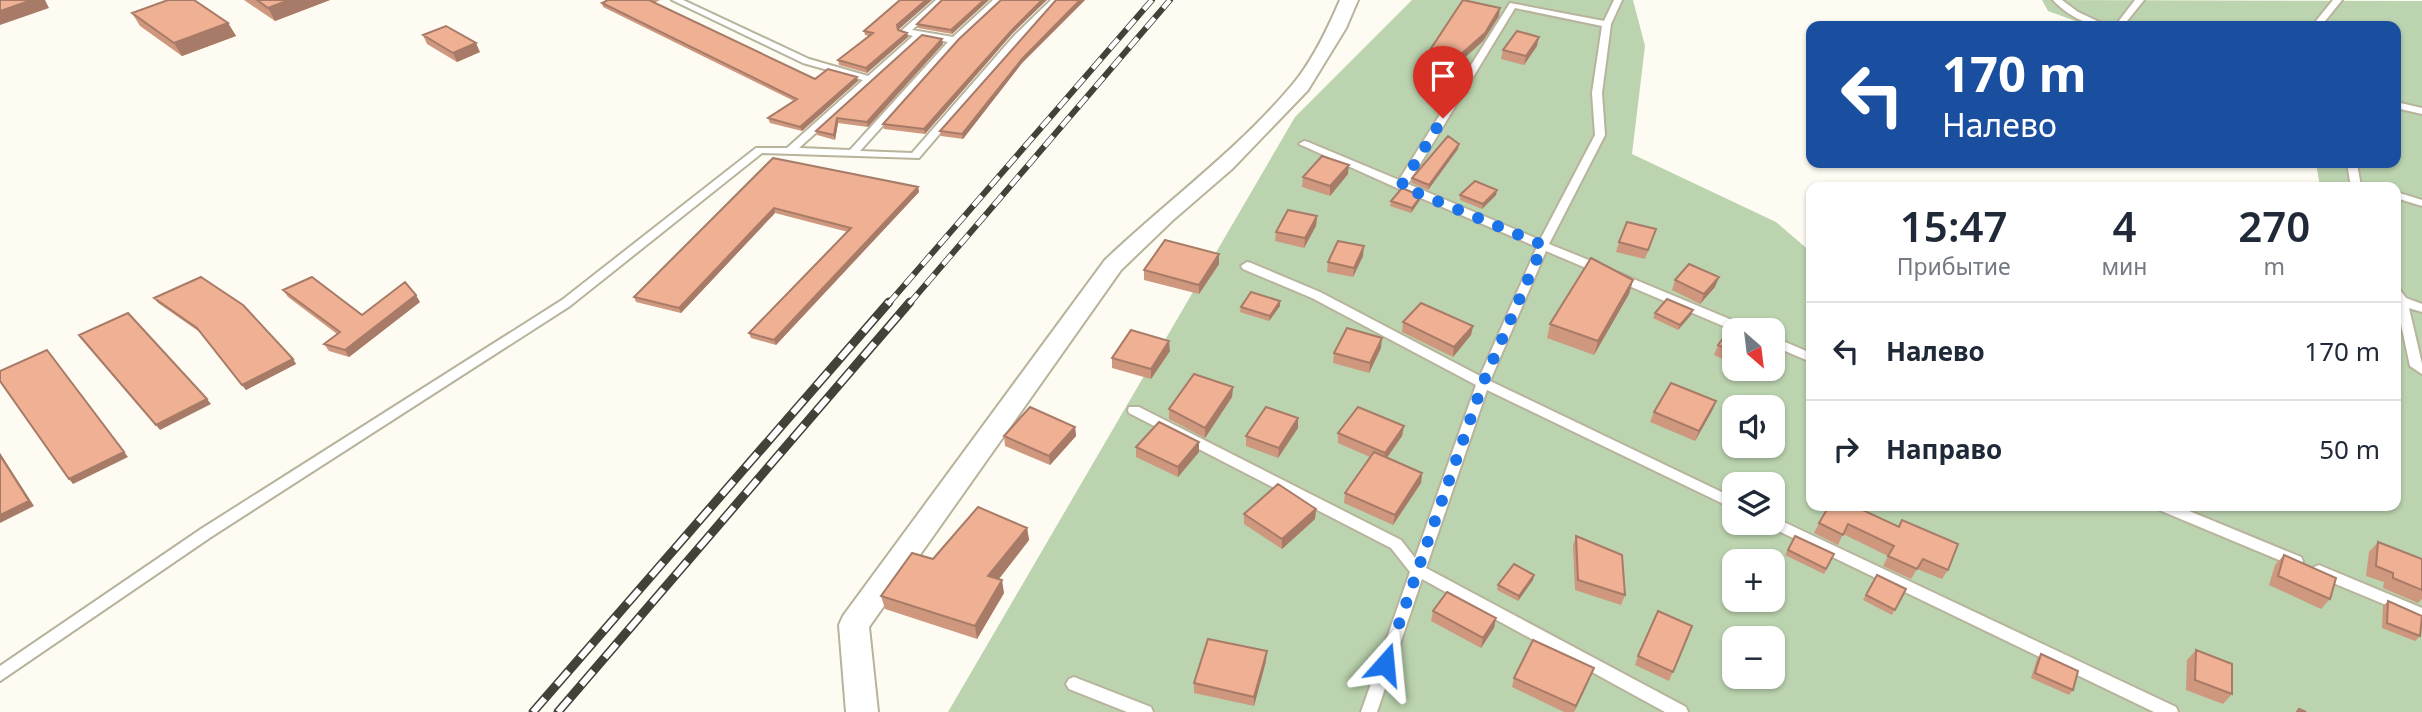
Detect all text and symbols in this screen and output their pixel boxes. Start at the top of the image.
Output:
text: 170 m [1942,40,2087,106]
pin [1413,46,1473,118]
icon: left [1827,49,1918,140]
icon: arrive [1424,57,1462,95]
text: Налево [1942,103,2057,146]
text: 15:47 [1900,197,2008,254]
text: 4 [2112,197,2136,254]
text: 270 [2238,197,2310,254]
text: Прибытие [1897,250,2011,282]
text: мин [2101,250,2147,282]
text: m [2263,250,2285,282]
north arrow [1722,318,1785,382]
map controls [1722,318,1785,689]
icon: left [1827,332,1865,370]
text: Налево [1886,333,1985,369]
text: 170 m [2304,333,2380,369]
button: sound [1722,395,1785,458]
icon: right [1827,430,1865,468]
text: Направо [1886,431,2002,467]
text: 50 m [2319,431,2380,467]
button: layers [1722,472,1785,535]
button: + [1722,549,1785,612]
button: − [1722,626,1785,689]
position arrow [1348,627,1422,701]

